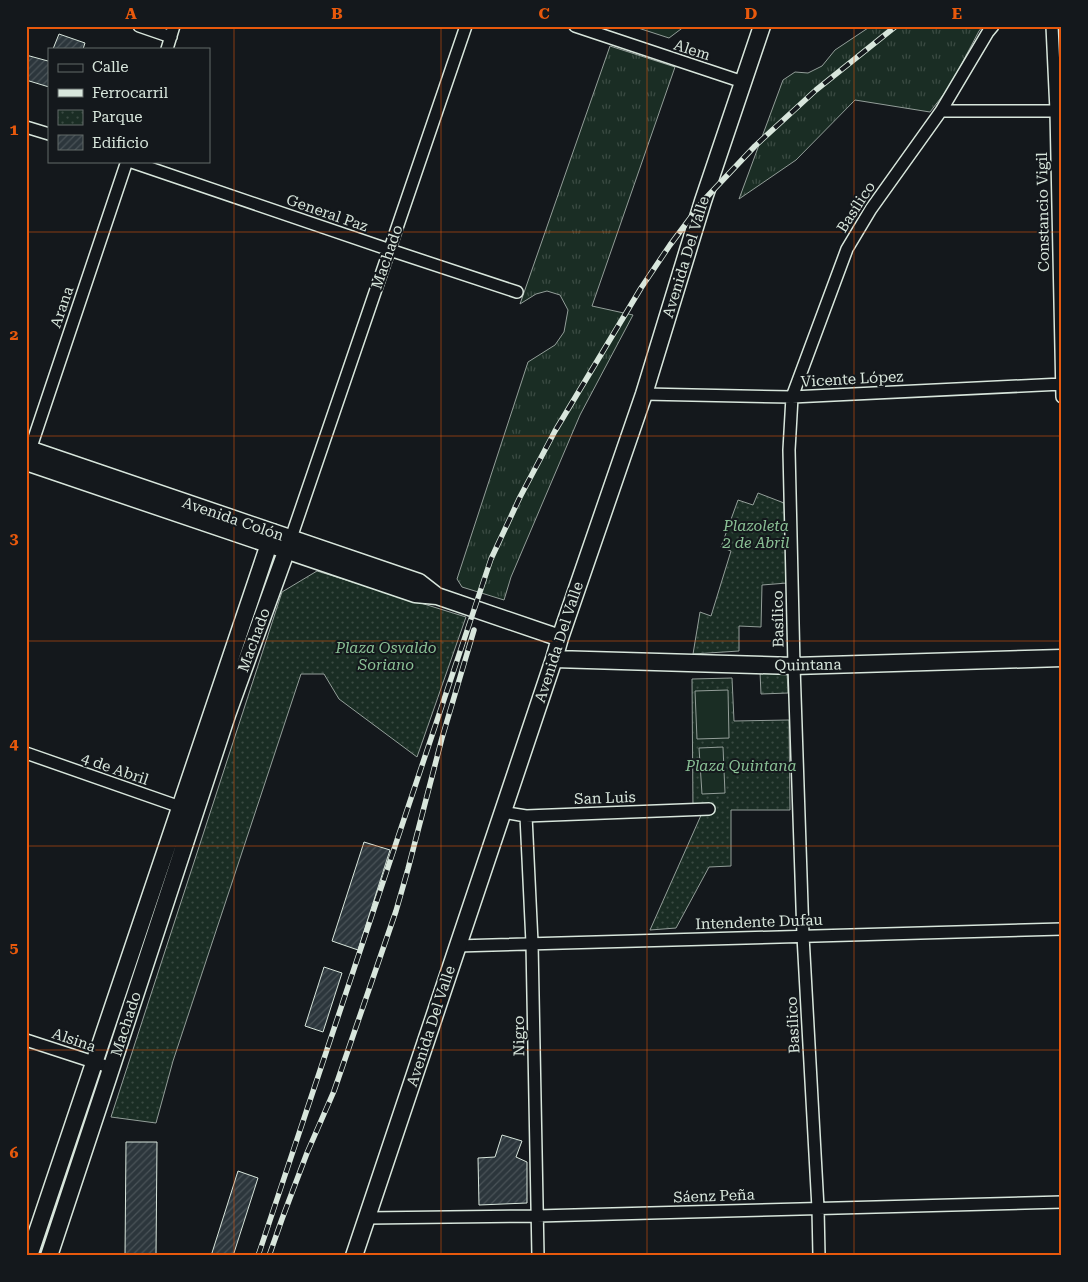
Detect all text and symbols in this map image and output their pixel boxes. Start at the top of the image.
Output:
text: A [125,4,137,23]
text: B [331,4,343,23]
text: C [538,4,550,23]
text: D [745,4,758,23]
text: E [952,4,962,23]
street label: Alem [671,36,713,64]
legend [48,48,210,162]
text: Calle [92,58,128,76]
text: Ferrocarril [92,84,169,102]
text: Parque [92,108,143,126]
text: 1 [10,120,19,139]
text: Edificio [92,134,149,152]
street label: Constancio Vigil [1033,152,1053,272]
street label: Basílico [833,178,879,236]
street label: General Paz [284,191,370,235]
street label: Avenida Del Valle [659,194,713,320]
street label: Machado [368,222,406,292]
street label: Arana [47,284,77,330]
text: 2 [10,325,19,344]
street label: Vicente López [800,367,904,391]
street label: Avenida Colón [180,493,286,545]
park label: Plazoleta 2 de Abril [721,517,790,552]
text: 3 [10,529,19,548]
street label: Avenida Del Valle [531,579,587,705]
street label: Basílico [769,590,787,648]
street label: Machado [234,605,274,675]
park label: Plaza Osvaldo Soriano [334,639,437,674]
street label: Quintana [774,655,842,675]
text: 4 [10,734,19,753]
street label: 4 de Abril [79,749,151,789]
park label: Plaza Quintana [684,757,797,775]
street label: San Luis [574,788,636,808]
street label: Intendente Dufau [695,911,824,933]
text: 5 [10,938,19,957]
street label: Avenida Del Valle [403,963,459,1089]
street label: Machado [107,989,145,1059]
street label: Basílico [783,996,803,1054]
street label: Nigro [510,1016,528,1056]
street label: Alsina [50,1024,98,1056]
text: 6 [10,1143,19,1162]
street label: Sáenz Peña [673,1186,755,1206]

